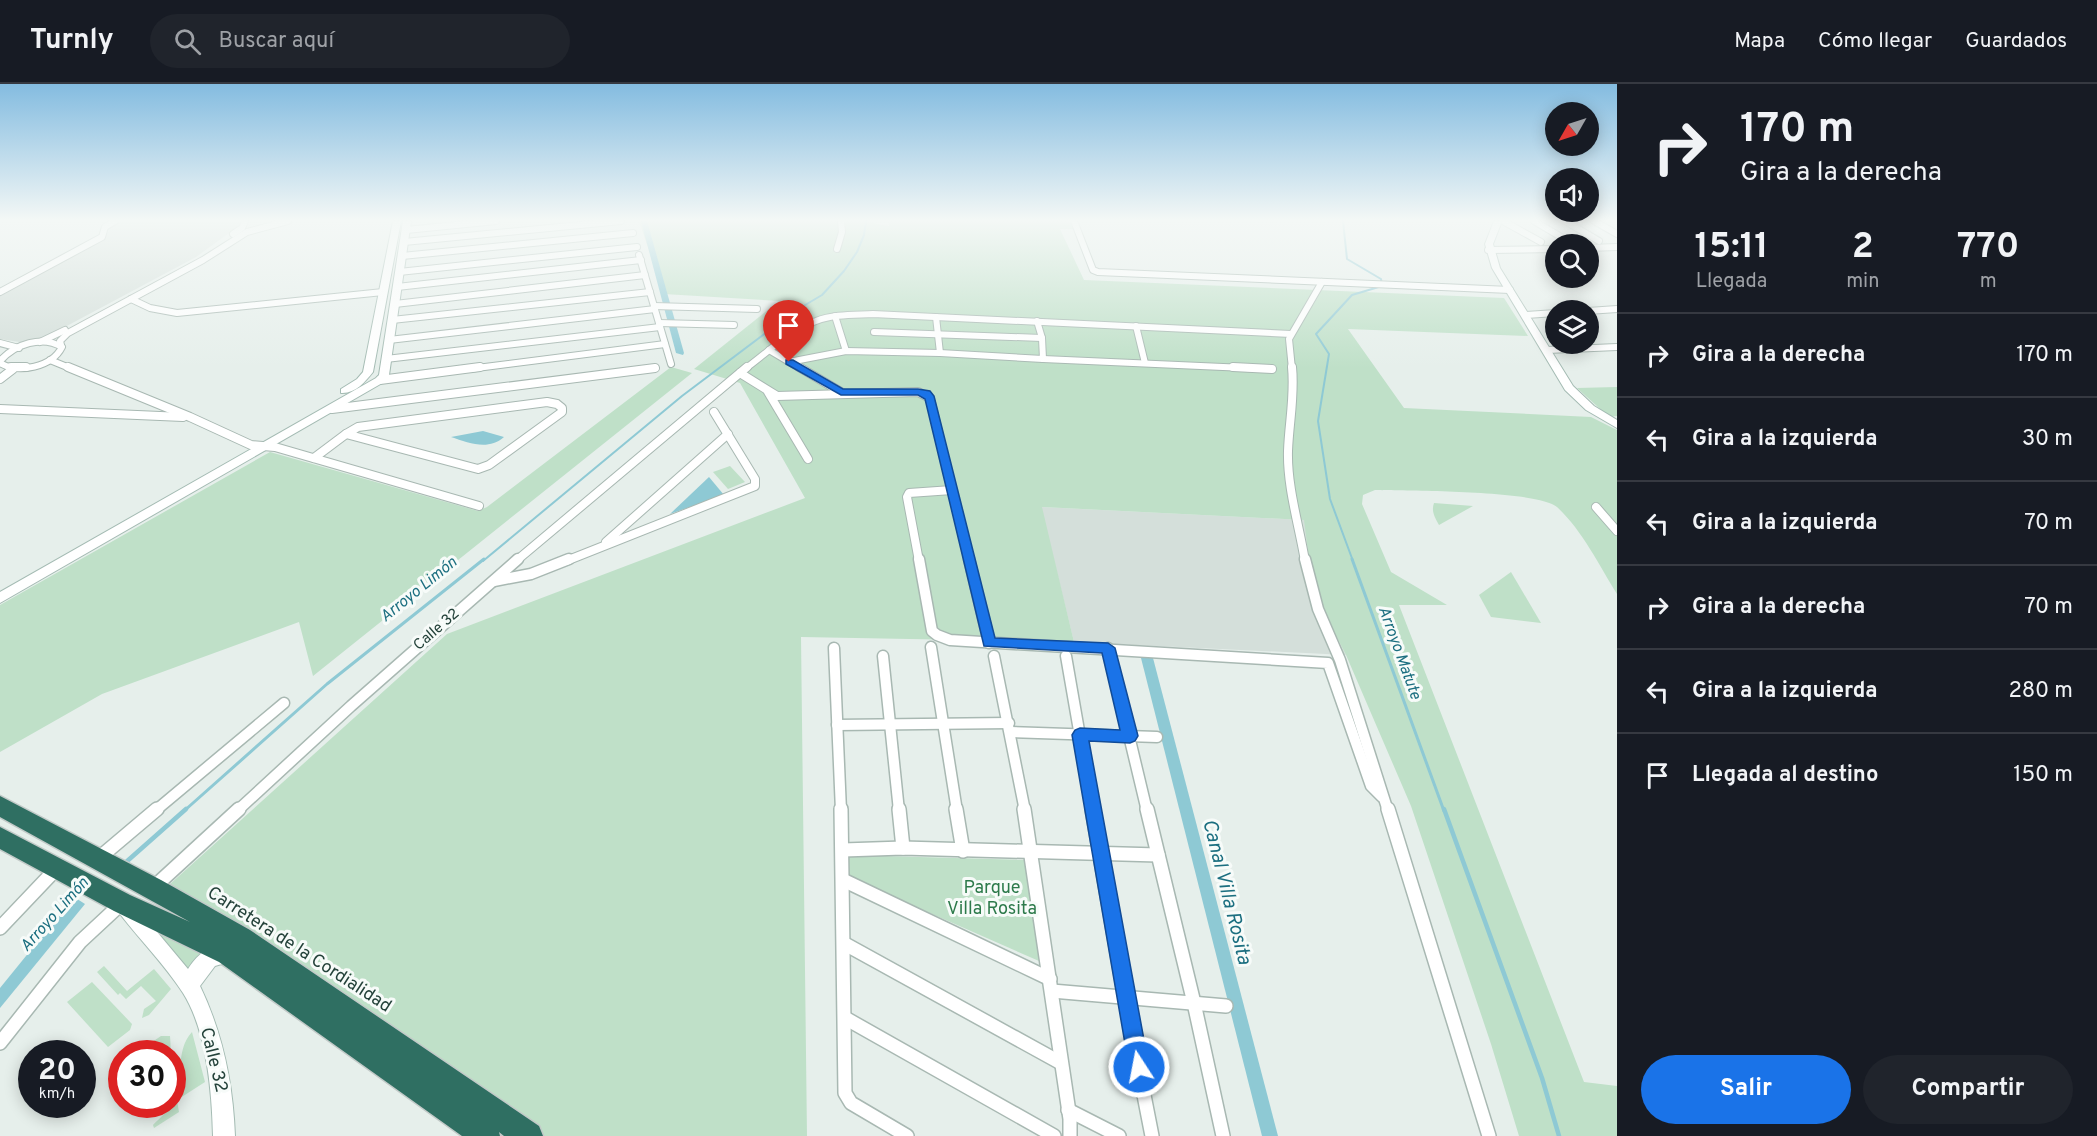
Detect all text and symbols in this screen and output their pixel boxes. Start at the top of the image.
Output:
search box [150,14,570,68]
text: Turnly [30,23,114,59]
icon: search [171,25,204,58]
text: Buscar aquí [219,28,334,55]
text: Mapa [1734,28,1785,55]
text: Cómo llegar [1818,28,1932,55]
text: Guardados [1965,28,2067,55]
north arrow [1545,102,1599,156]
map controls [1545,102,1599,354]
text: 170 m [1740,104,1854,157]
icon: right [1641,108,1719,186]
text: Gira a la derecha [1740,156,1942,190]
button: sound [1545,168,1599,222]
text: 15:11 [1695,225,1769,271]
text: 2 [1852,225,1874,271]
text: 770 [1957,225,2019,271]
button: search [1545,234,1599,288]
text: Llegada [1696,269,1767,295]
text: min [1846,269,1879,295]
text: m [1980,269,1997,295]
pin [763,300,814,362]
button: layers [1545,300,1599,354]
icon: arrive [772,309,805,342]
icon: right [1641,339,1674,372]
text: Gira a la derecha [1692,342,1865,369]
text: 170 m [2016,342,2073,369]
icon: left [1641,423,1674,456]
text: Gira a la izquierda [1692,426,1878,453]
text: 30 m [2022,426,2073,453]
icon: left [1641,507,1674,540]
text: Gira a la izquierda [1692,510,1878,537]
text: 70 m [2024,510,2073,537]
water label: Arroyo Limón [376,553,462,627]
icon: right [1641,591,1674,624]
text: Gira a la derecha [1692,594,1865,621]
text: 70 m [2024,594,2073,621]
water label: Arroyo Matute [1373,604,1425,703]
street label: Calle 32 [410,605,464,655]
icon: left [1641,675,1674,708]
text: Gira a la izquierda [1692,678,1878,705]
text: 280 m [2008,678,2073,705]
icon: arrive [1641,759,1674,792]
text: Llegada al destino [1692,762,1878,789]
text: 150 m [2013,762,2073,789]
water label: Canal Villa Rosita [1195,817,1257,968]
water label: Arroyo Limón [16,873,94,956]
park label: Parque Villa Rosita [947,877,1037,921]
street label: Carretera de la Cordialidad [202,882,396,1018]
street label: Calle 32 [194,1025,232,1095]
position arrow [1107,1035,1171,1099]
speed limit sign: 30 [108,1040,186,1118]
text: 20 [38,1053,76,1090]
button: Salir [1641,1055,1851,1124]
button: Compartir [1863,1055,2073,1124]
text: km/h [39,1085,75,1104]

